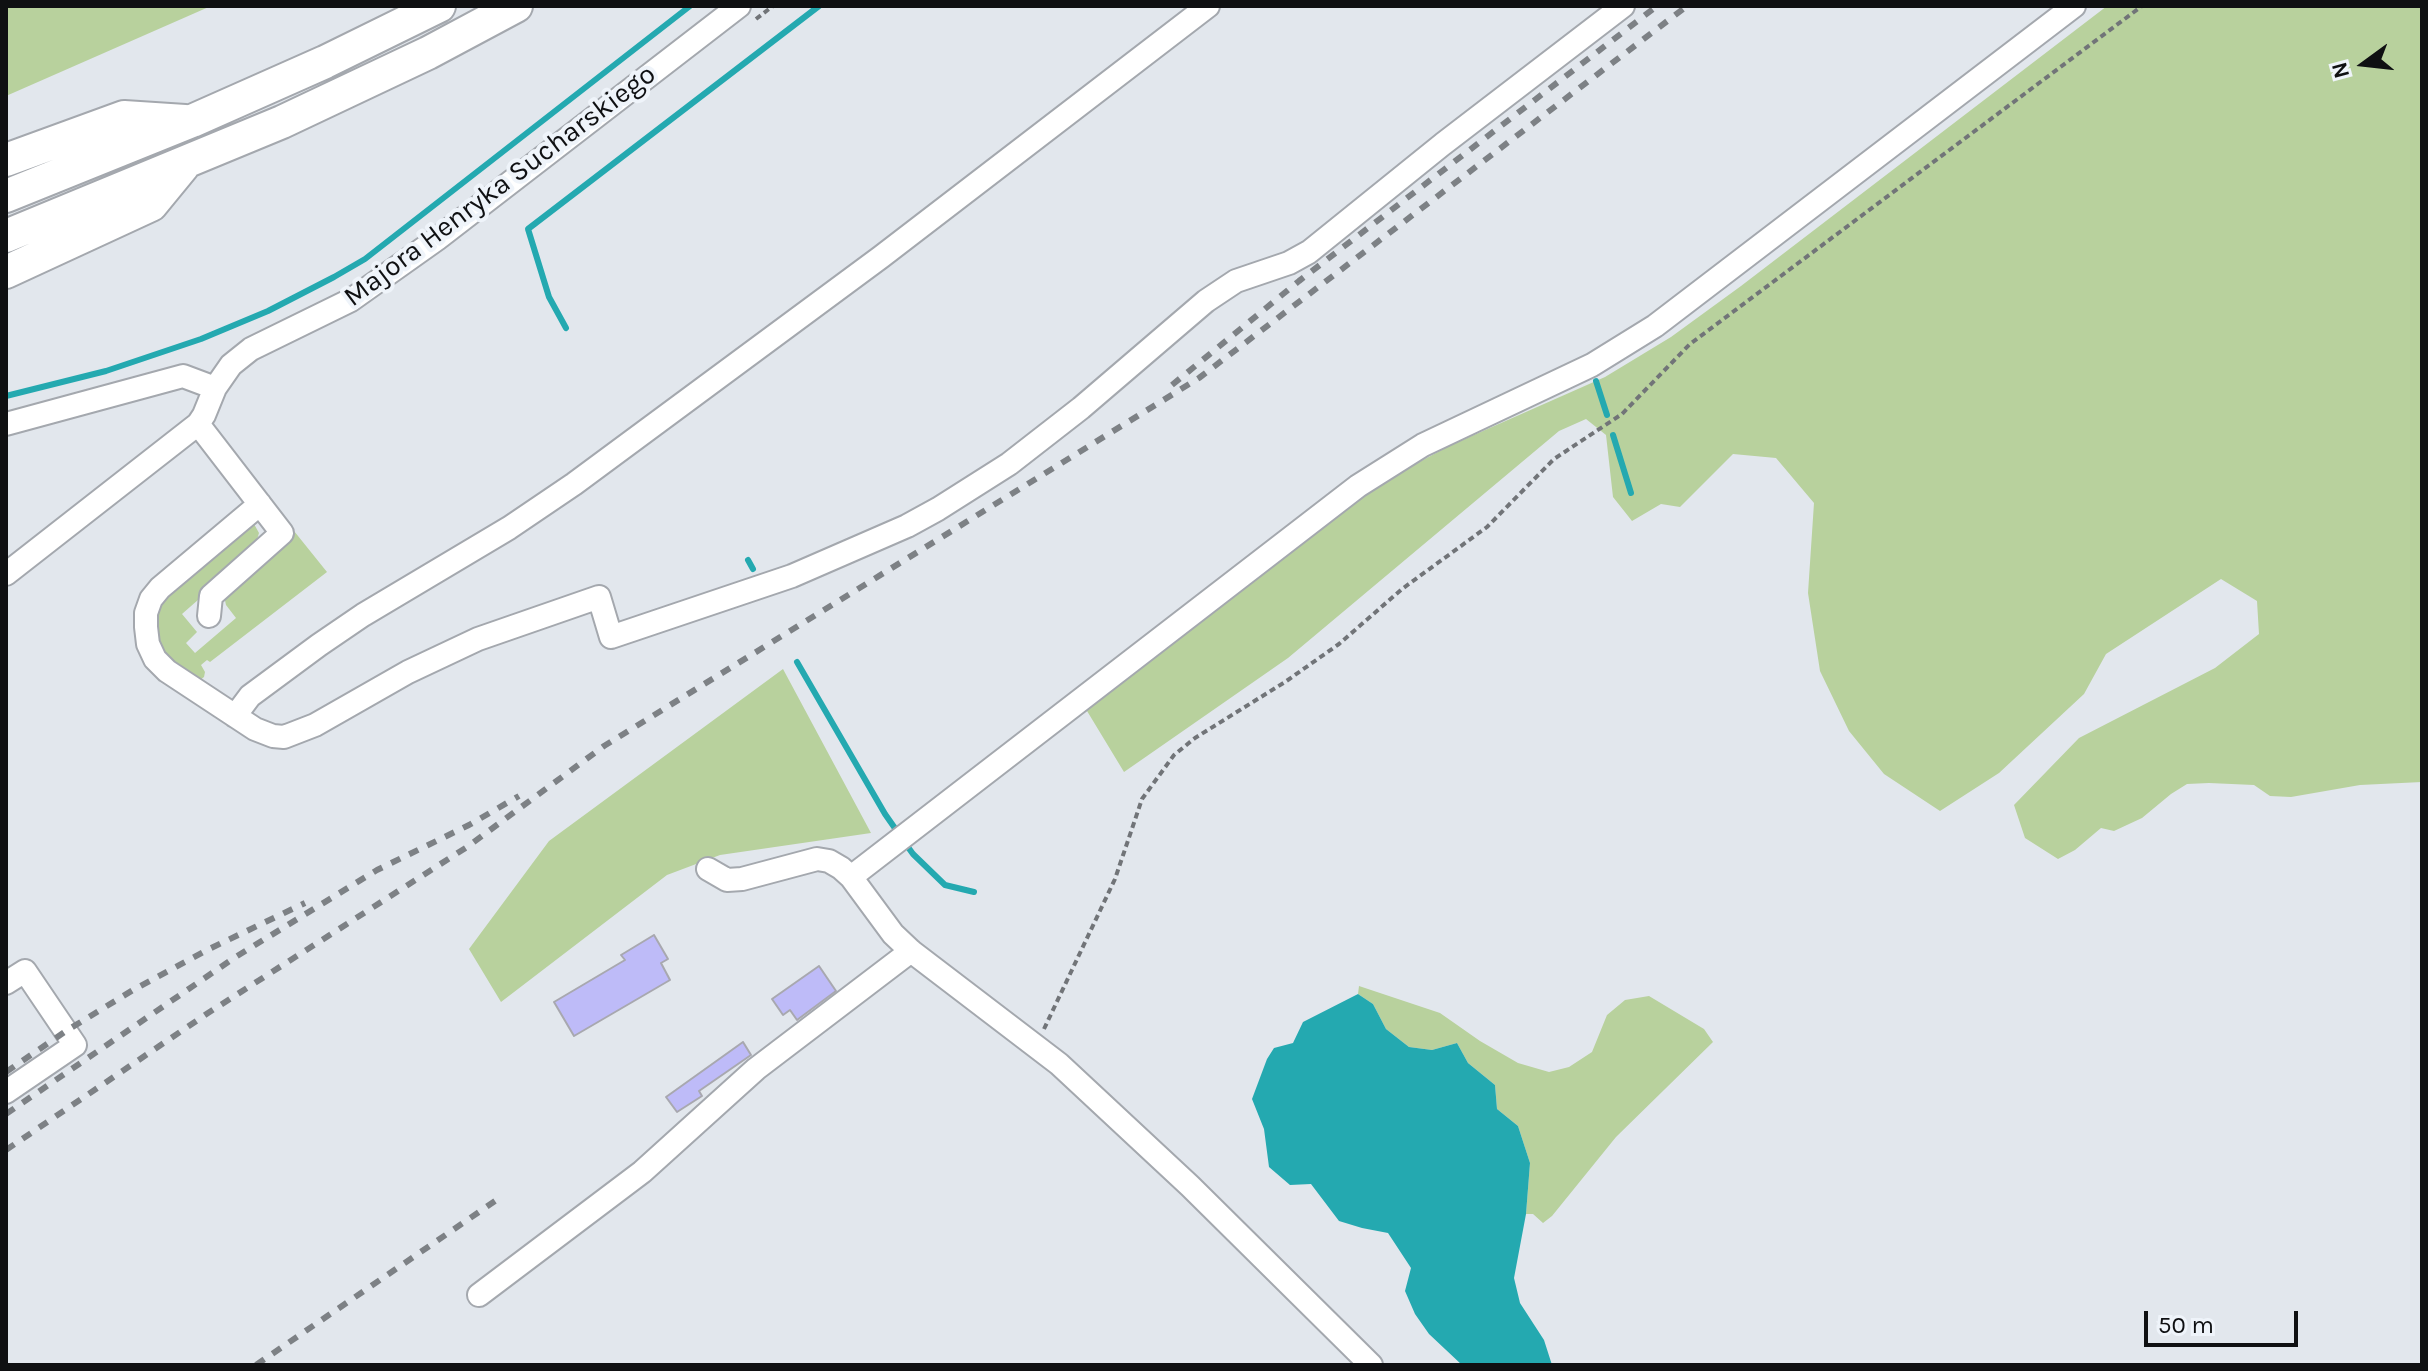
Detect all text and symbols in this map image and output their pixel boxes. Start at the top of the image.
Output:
north arrow [2324,24,2404,104]
street label: Majora Henryka Sucharskiego [338,58,662,314]
text: N [2326,59,2355,81]
scale bar [2148,1295,2302,1345]
text: 50 m [2158,1311,2214,1339]

